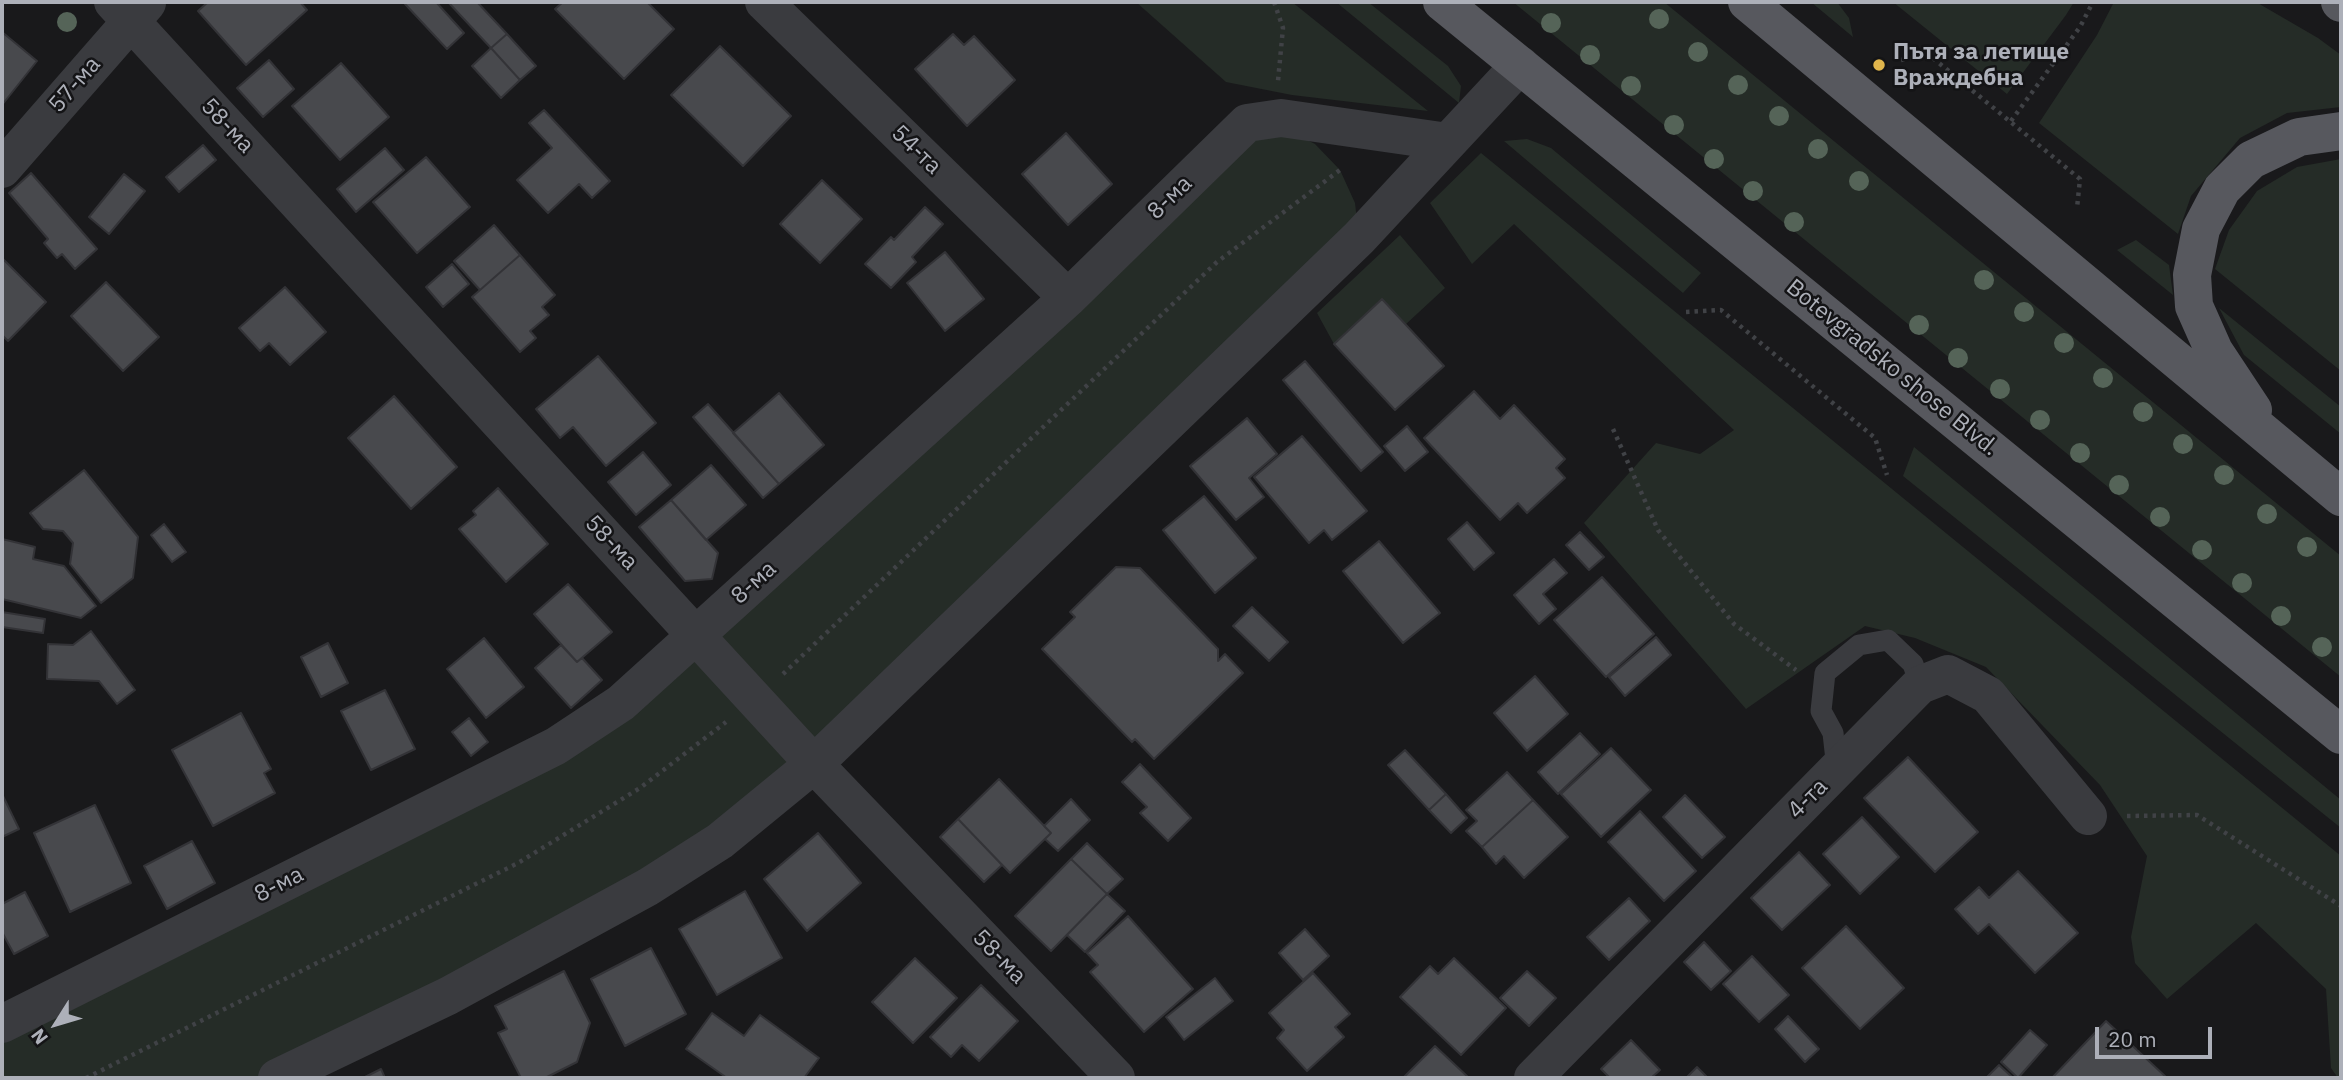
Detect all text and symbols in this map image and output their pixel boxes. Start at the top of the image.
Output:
place label: Пътя за летище Враждебна [1893,38,2069,92]
street label: 57-ма [43,51,107,119]
marker: Пътя за летище Враждебна [1871,57,1887,73]
street label: 58-ма [195,93,259,159]
street label: 54-та [885,120,947,180]
street label: 8-ма [1142,170,1198,226]
street label: Botevgradsko shose Blvd. [1780,274,2004,462]
street label: 58-ма [579,510,643,576]
street label: 8-ма [726,556,782,610]
street label: 4-та [1782,773,1834,825]
street label: 8-ма [250,861,308,909]
street label: 58-ма [966,924,1032,990]
north arrow [21,989,91,1059]
scale bar [2098,1014,2215,1058]
text: N [26,1024,53,1049]
text: 20 m [2108,1025,2157,1053]

